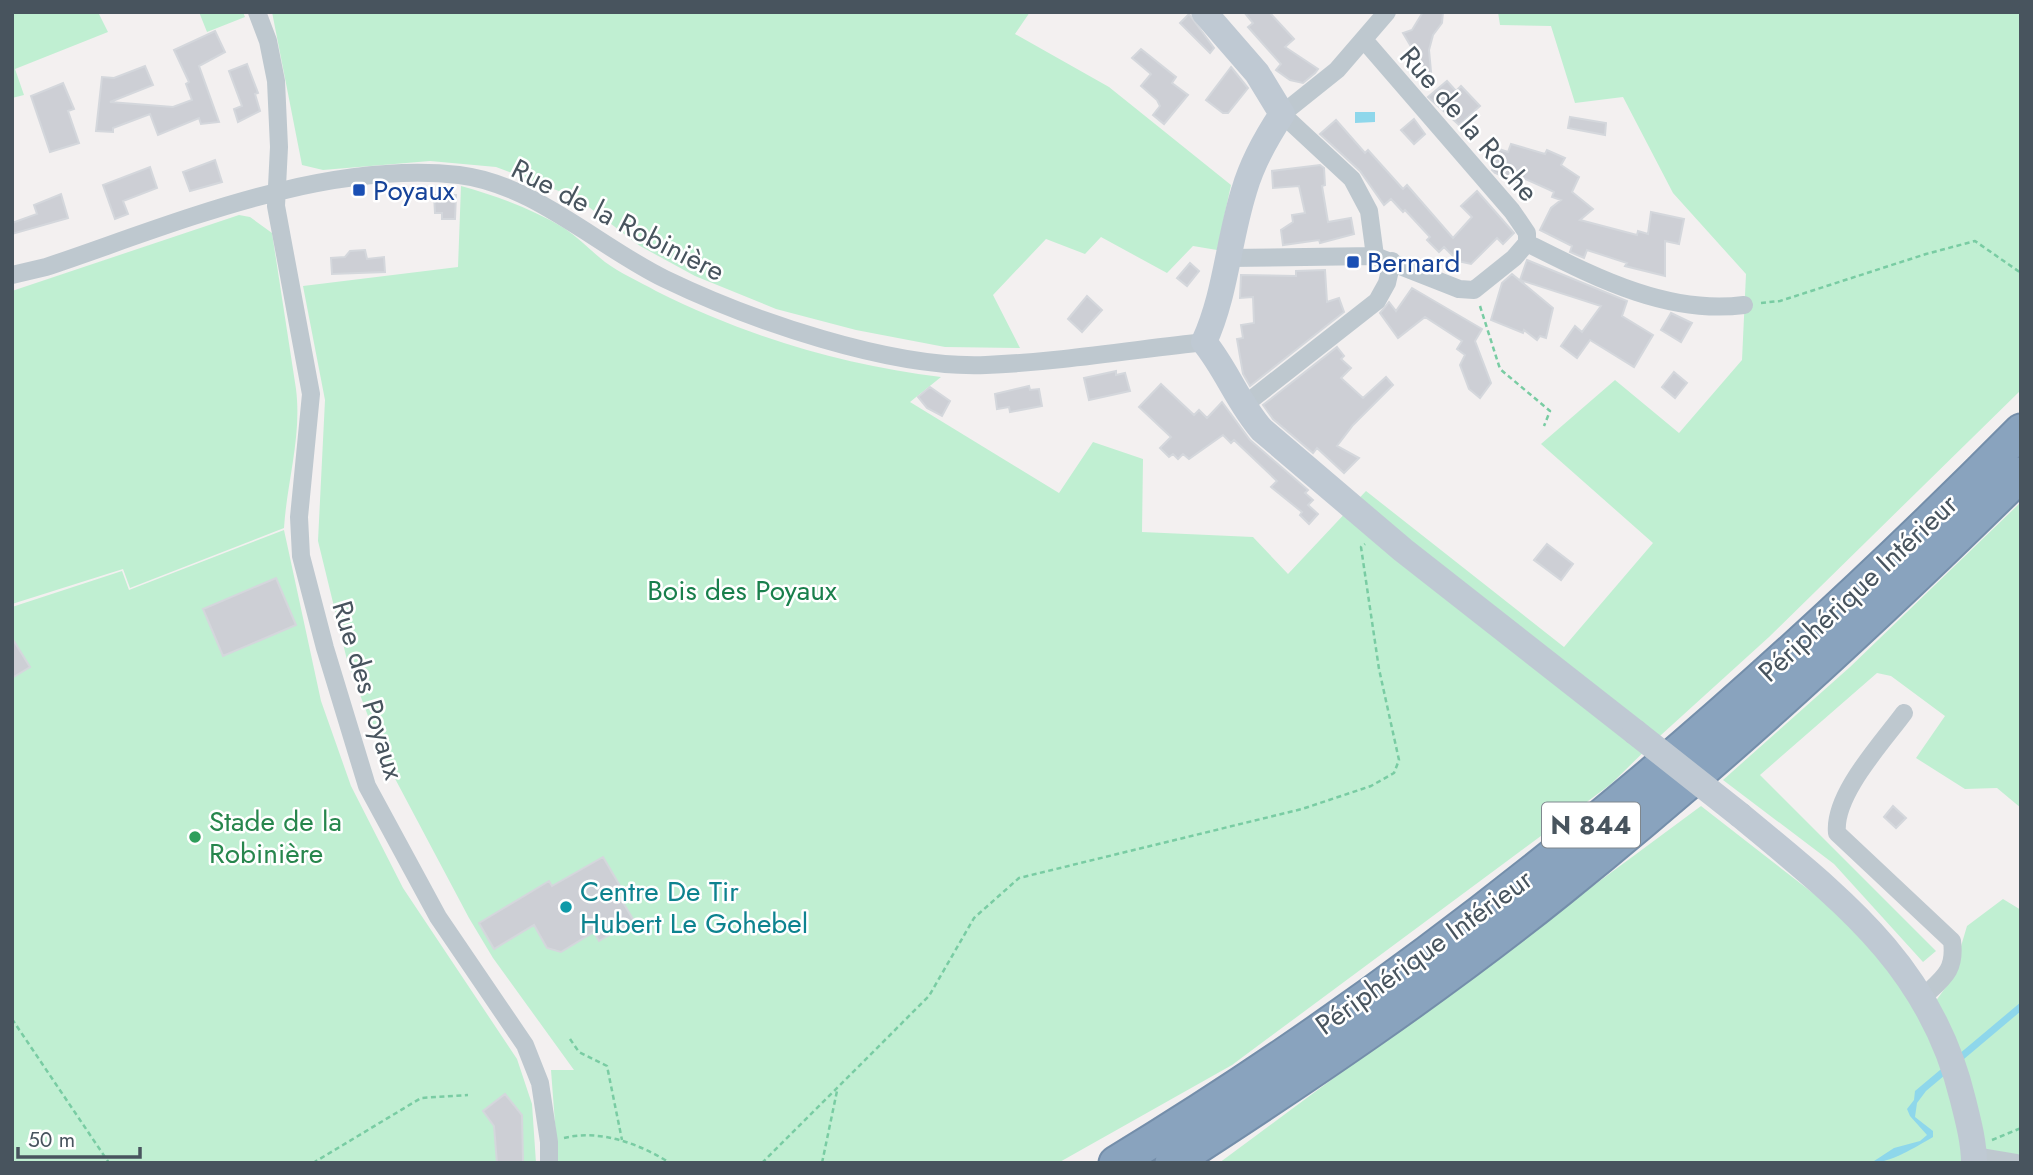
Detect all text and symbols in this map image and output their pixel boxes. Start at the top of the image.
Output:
street label: Rue de la Roche [1390,37,1548,211]
street label: Rue de la Robinière [504,149,732,291]
place label: Poyaux [373,170,455,211]
marker: Poyaux [351,182,367,198]
place label: Bernard [1367,242,1460,283]
marker: Bernard [1345,254,1361,270]
street label: Périphérique Intérieur [1749,484,1967,692]
park label: Bois des Poyaux [647,570,837,611]
street label: Rue des Poyaux [321,596,415,785]
place label: Stade de la Robinière [209,801,342,874]
road number: N 844 [1542,803,1640,848]
marker: Stade de la Robinière [187,829,203,845]
street label: Périphérique Intérieur [1307,859,1541,1045]
place label: Centre De Tir Hubert Le Gohebel [580,871,808,944]
marker: Centre De Tir Hubert Le Gohebel [558,899,574,915]
scale bar [18,1116,140,1160]
text: 50 m [28,1125,75,1155]

